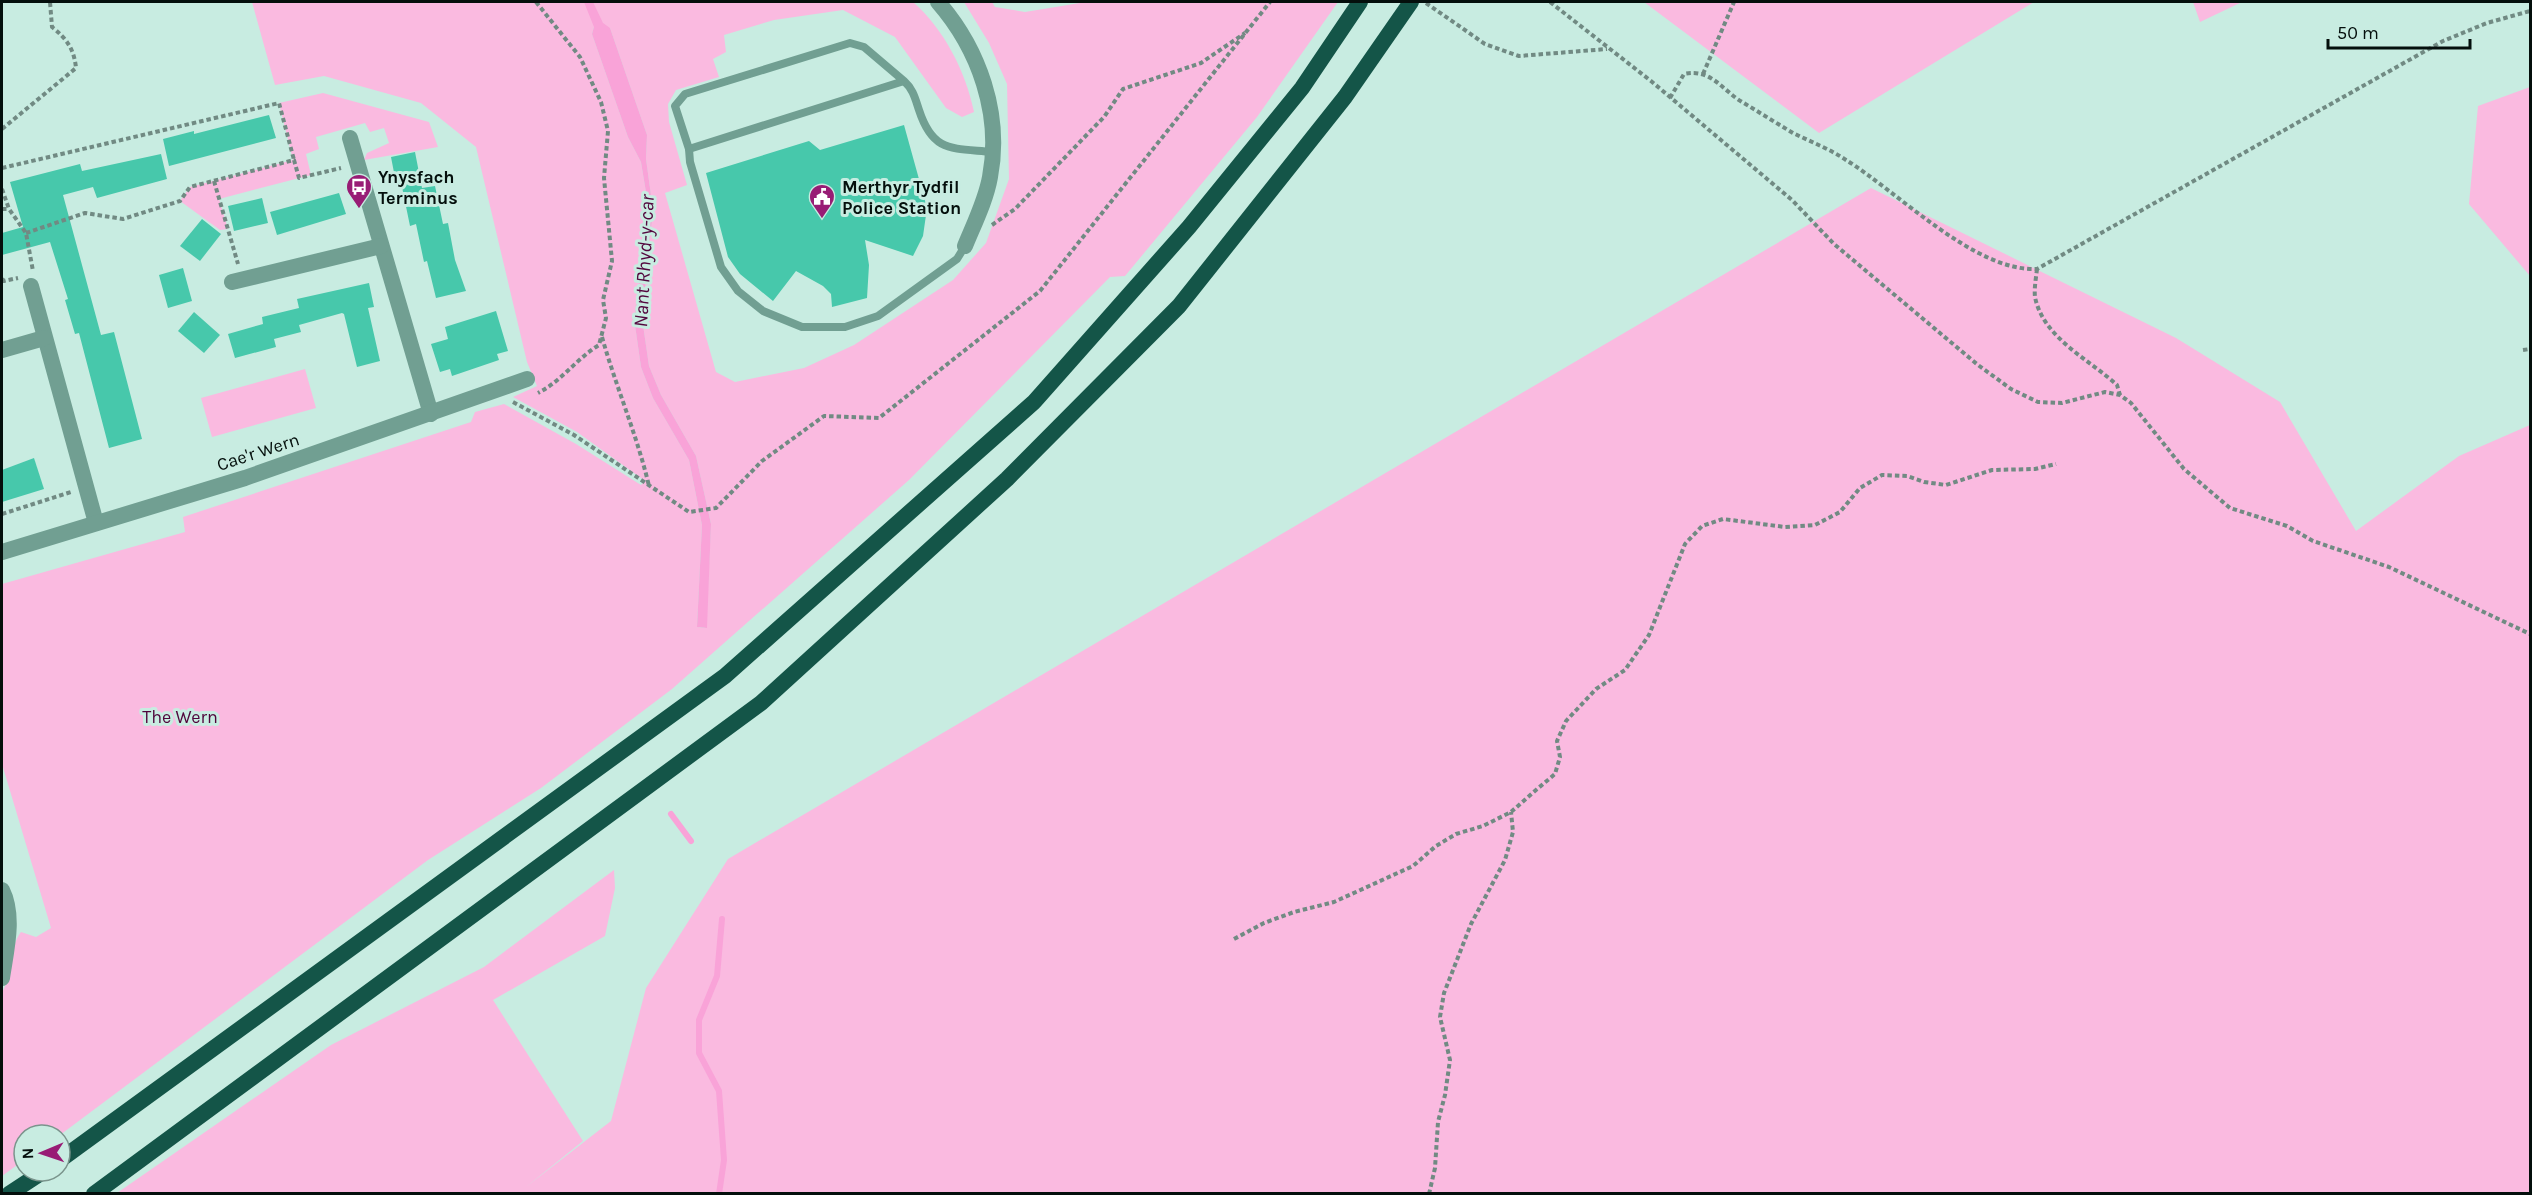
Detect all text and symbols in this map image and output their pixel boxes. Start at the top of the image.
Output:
scale bar [2328,12,2470,50]
text: 50 m [2337,22,2379,44]
place label: Ynysfach Terminus [378,166,458,209]
bus stop icon: Ynysfach Terminus [344,172,374,210]
place label: Merthyr Tydfil Police Station [842,176,961,219]
public building icon: Merthyr Tydfil Police Station [807,182,837,220]
water label: Nant Rhyd-y-car [629,193,659,328]
street label: Cae'r Wern [214,428,302,476]
park label: The Wern [142,706,218,728]
north arrow [12,1123,72,1183]
text: N [18,1147,37,1160]

